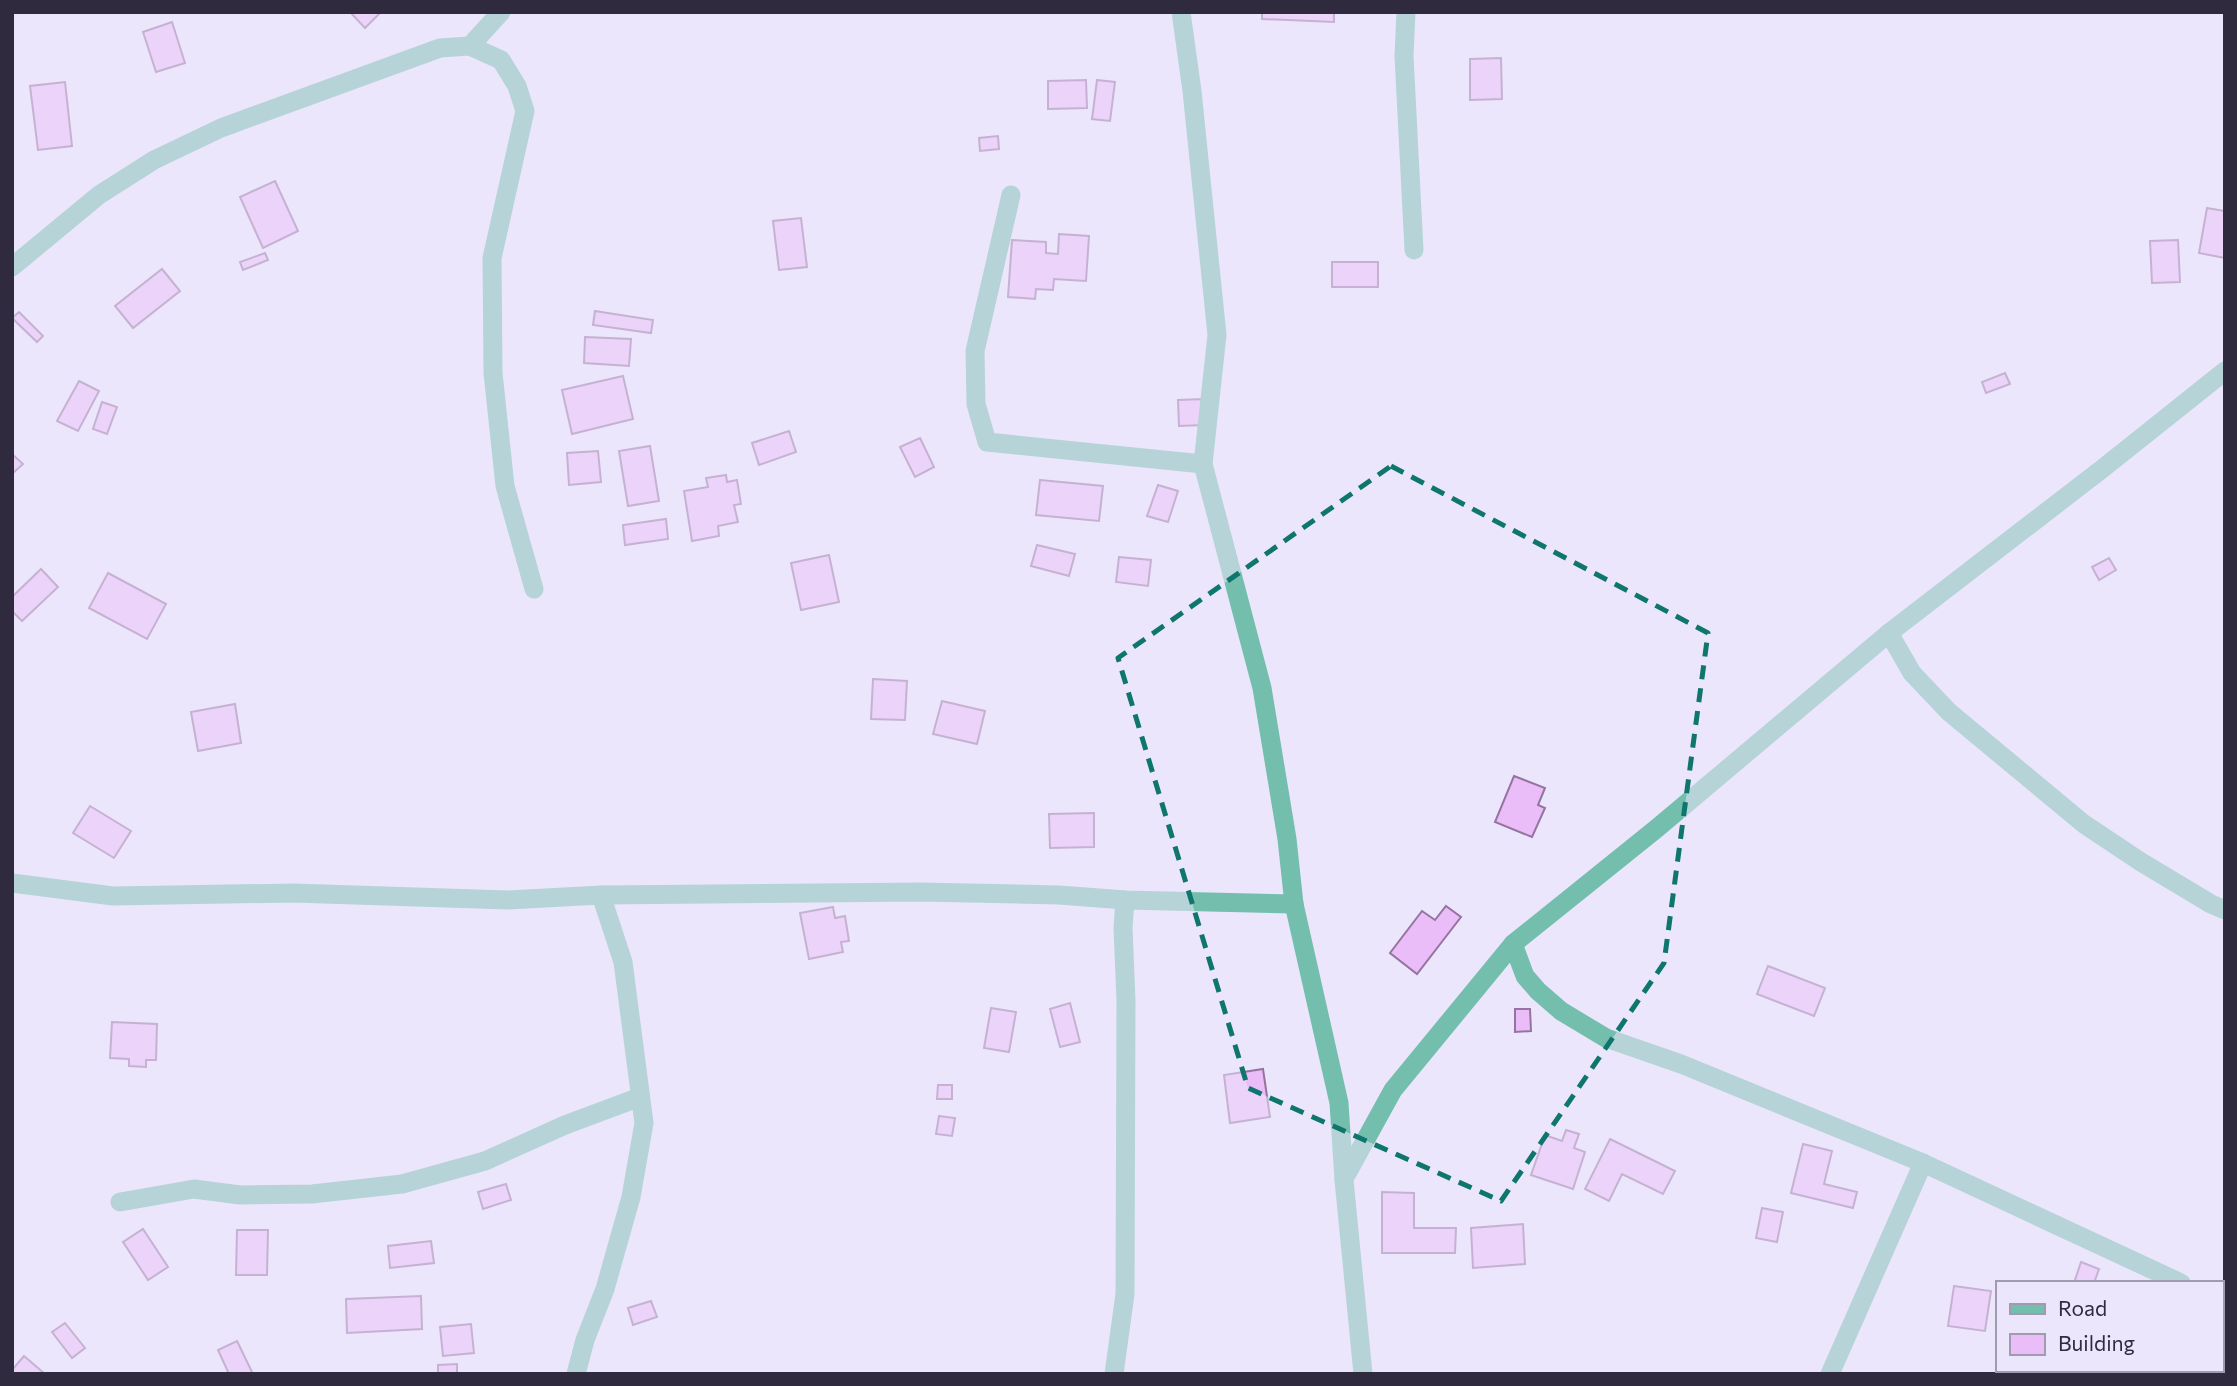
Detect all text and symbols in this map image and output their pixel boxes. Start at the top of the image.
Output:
legend [1996,1281,2223,1372]
text: Road [2058,1295,2107,1320]
text: Building [2058,1330,2135,1355]

